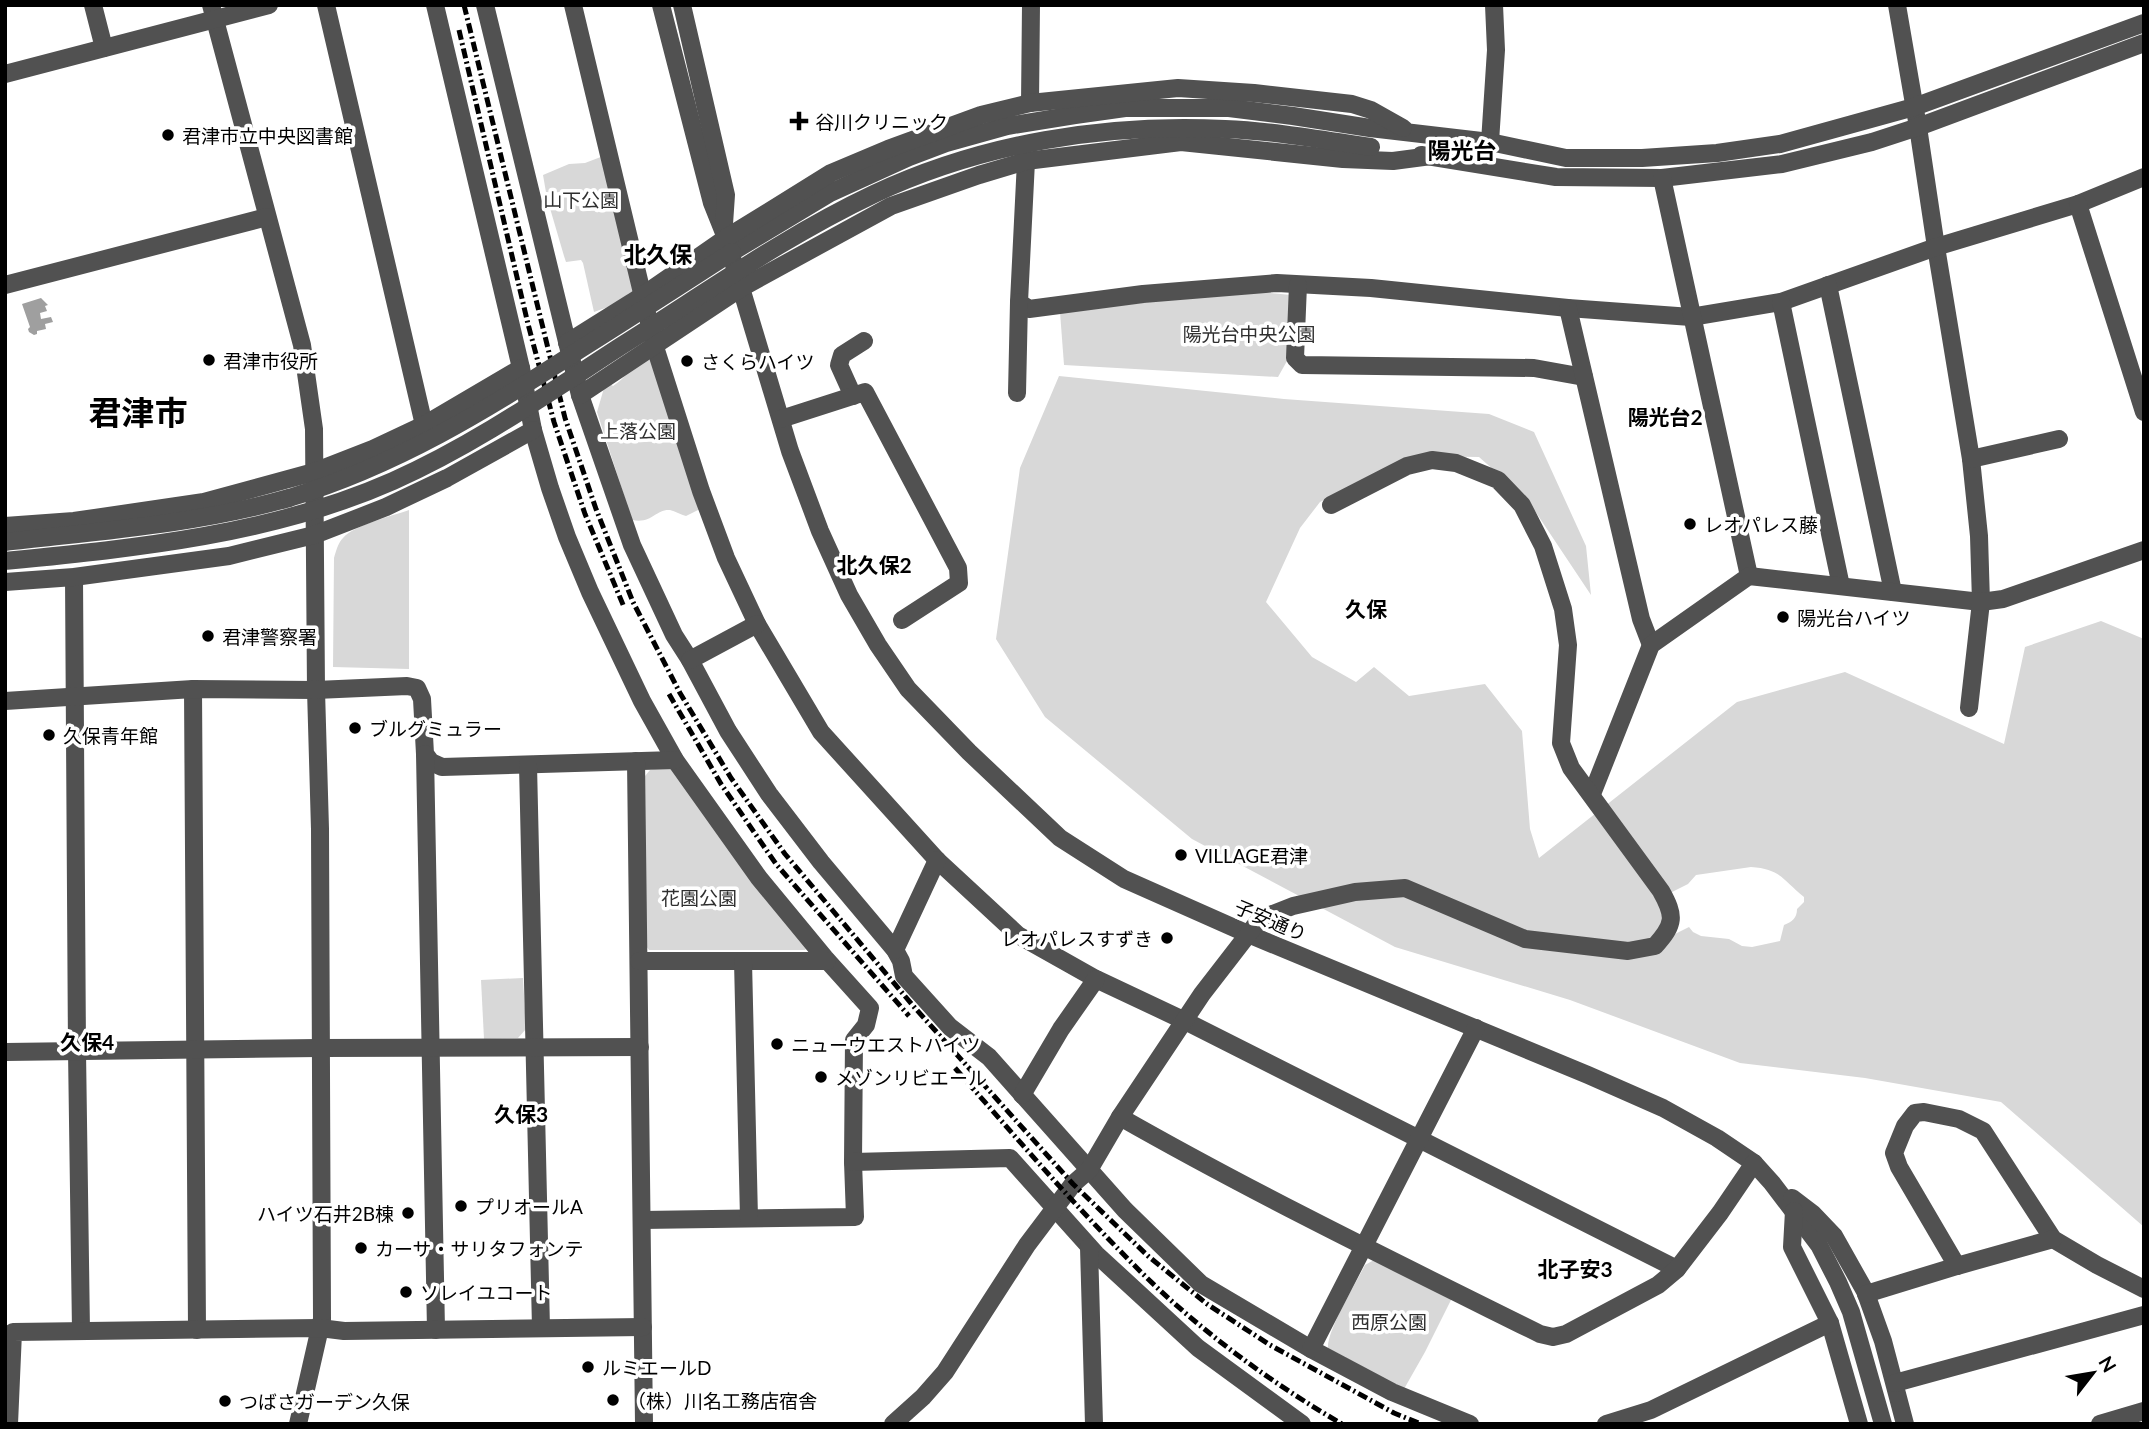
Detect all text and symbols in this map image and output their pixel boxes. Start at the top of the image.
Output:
place label: 谷川クリニック [815,110,948,133]
marker: 谷川クリニック [789,111,809,131]
place label: 君津市立中央図書館 [182,124,353,147]
marker: 君津市立中央図書館 [160,127,176,143]
district label: 陽光台 [1428,136,1497,164]
park label: 山下公園 [543,188,619,211]
district label: 北久保 [624,240,693,268]
park label: 陽光台中央公園 [1182,322,1316,345]
place label: 君津市役所 [223,349,318,372]
place label: さくらハイツ [701,350,815,373]
marker: 君津市役所 [201,352,217,368]
marker: さくらハイツ [679,353,695,369]
district label: 君津市 [89,392,188,432]
district label: 陽光台2 [1627,404,1703,429]
park label: 上落公園 [600,419,676,442]
place label: レオパレス藤 [1704,513,1818,536]
marker: レオパレス藤 [1682,516,1698,532]
district label: 北久保2 [836,552,912,577]
district label: 久保 [1345,596,1388,621]
place label: 陽光台ハイツ [1797,606,1911,629]
marker: 陽光台ハイツ [1775,609,1791,625]
place label: 君津警察署 [222,625,317,648]
marker: 君津警察署 [200,628,216,644]
place label: ブルグミュラー [369,717,502,740]
marker: ブルグミュラー [347,720,363,736]
place label: 久保青年館 [63,724,158,747]
marker: 久保青年館 [41,727,57,743]
place label: VILLAGE君津 [1195,844,1308,867]
marker: VILLAGE君津 [1173,847,1189,863]
park label: 花園公園 [661,886,737,909]
street label: 子安通り [1232,895,1310,945]
place label: レオパレスすずき [1001,927,1153,950]
marker: レオパレスすずき [1159,930,1175,946]
district label: 久保4 [60,1029,114,1054]
place label: ニューウエストハイツ [791,1033,981,1056]
marker: ニューウエストハイツ [769,1036,785,1052]
place label: メゾンリビエール [835,1066,987,1089]
marker: メゾンリビエール [813,1069,829,1085]
district label: 久保3 [494,1101,548,1126]
place label: プリオールA [475,1195,583,1218]
marker: プリオールA [453,1198,469,1214]
place label: ハイツ石井2B棟 [257,1202,394,1225]
marker: ハイツ石井2B棟 [400,1205,416,1221]
place label: カーサ・サリタフォンテ [375,1237,584,1260]
marker: カーサ・サリタフォンテ [353,1240,369,1256]
district label: 北子安3 [1537,1256,1613,1281]
place label: ソレイユコート [420,1281,553,1304]
marker: ソレイユコート [398,1284,414,1300]
park label: 西原公園 [1351,1310,1427,1333]
north arrow [2058,1338,2128,1408]
text: N [2094,1352,2122,1376]
place label: ルミエールD [602,1356,711,1379]
marker: ルミエールD [580,1359,596,1375]
place label: （株）川名工務店宿舎 [627,1389,817,1412]
place label: つばさガーデン久保 [239,1390,410,1413]
marker: （株）川名工務店宿舎 [605,1392,621,1408]
marker: つばさガーデン久保 [217,1393,233,1409]

